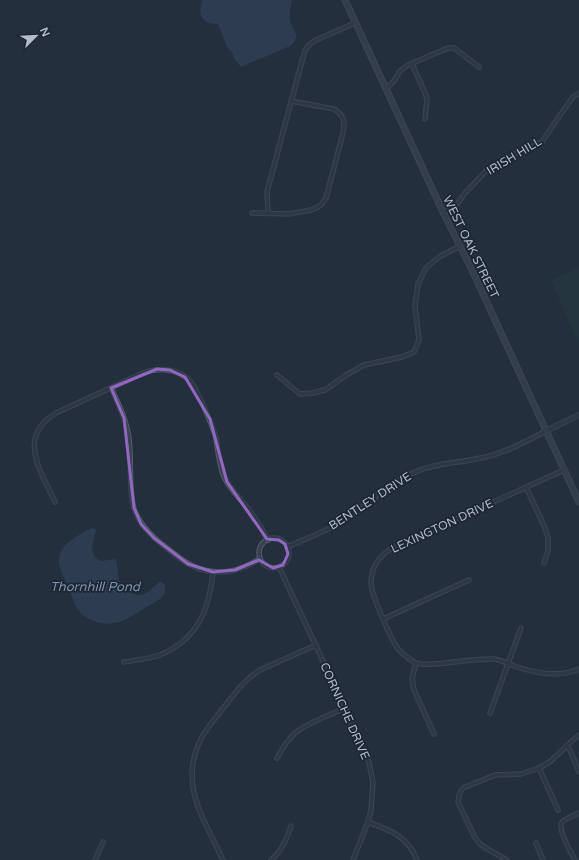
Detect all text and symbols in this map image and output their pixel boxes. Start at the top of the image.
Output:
north arrow [16,16,56,56]
text: N [37,25,52,39]
street label: IRISH HILL [484,134,544,178]
street label: WEST OAK STREET [440,193,502,301]
street label: BENTLEY DRIVE [326,469,414,533]
street label: LEXINGTON DRIVE [389,496,496,556]
water label: Thornhill Pond [50,579,142,595]
street label: CORNICHE DRIVE [317,660,373,762]

